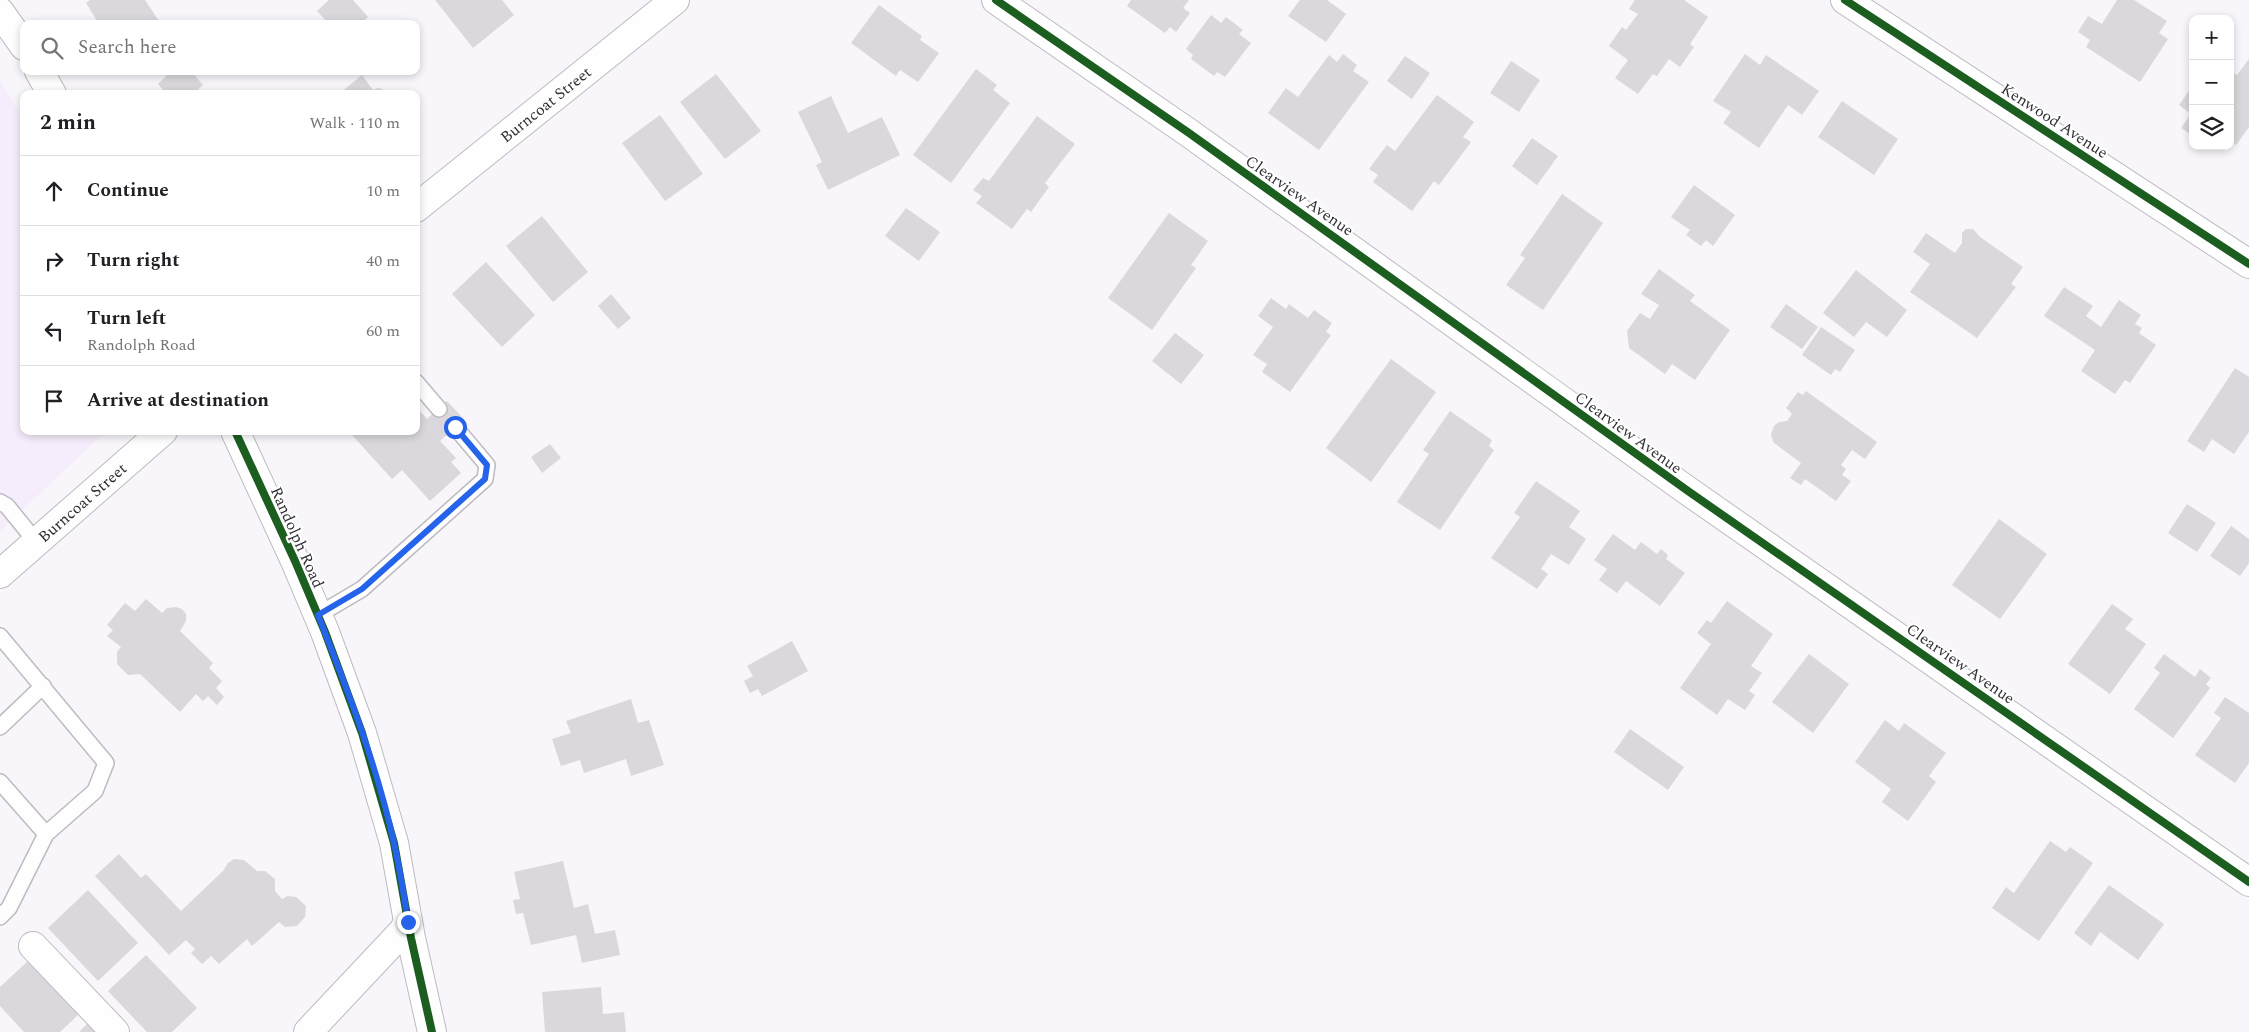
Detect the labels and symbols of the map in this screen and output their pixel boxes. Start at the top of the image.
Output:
street label: Burncoat Street [495,60,597,149]
street label: Kenwood Avenue [1996,77,2113,164]
street label: Clearview Avenue [1240,149,1359,242]
street label: Clearview Avenue [1570,386,1687,480]
route start [444,416,467,439]
street label: Burncoat Street [33,457,133,549]
street label: Randolph Road [264,483,330,592]
street label: Clearview Avenue [1901,617,2020,710]
route end [397,911,420,934]

